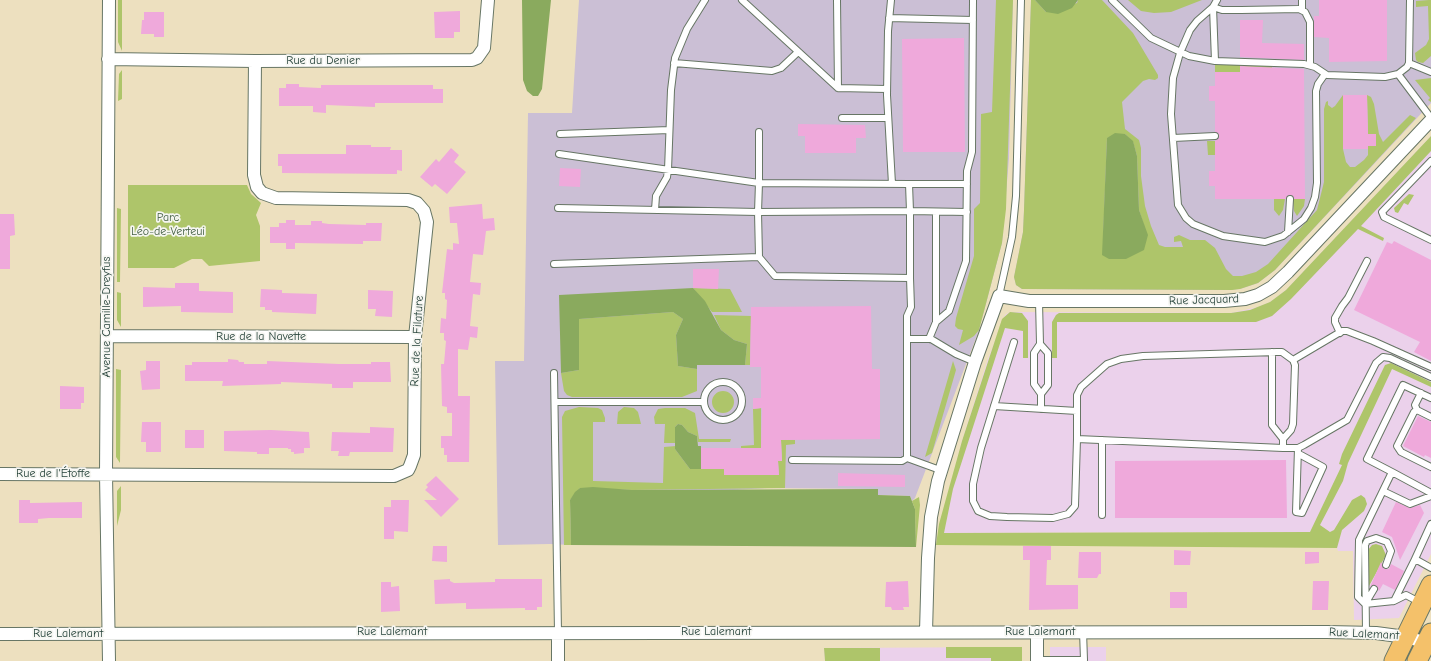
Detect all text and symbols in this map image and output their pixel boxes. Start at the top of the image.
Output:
street label: Rue du Denier [286,54,360,68]
park label: Parc Léo-de-Verteui [131,211,205,239]
street label: Avenue Camille-Dreyfus [100,257,114,377]
street label: Rue Jacquard [1169,292,1239,308]
street label: Rue de la Filature [407,295,427,387]
street label: Rue de la Navette [216,330,306,344]
street label: Rue de l'Étoffe [16,467,90,481]
street label: Rue Lalemant [357,625,427,639]
street label: Rue Lalemant [681,625,751,639]
street label: Rue Lalemant [1005,625,1075,639]
street label: Rue Lalemant [1329,625,1399,643]
street label: Rue Lalemant [33,627,103,641]

